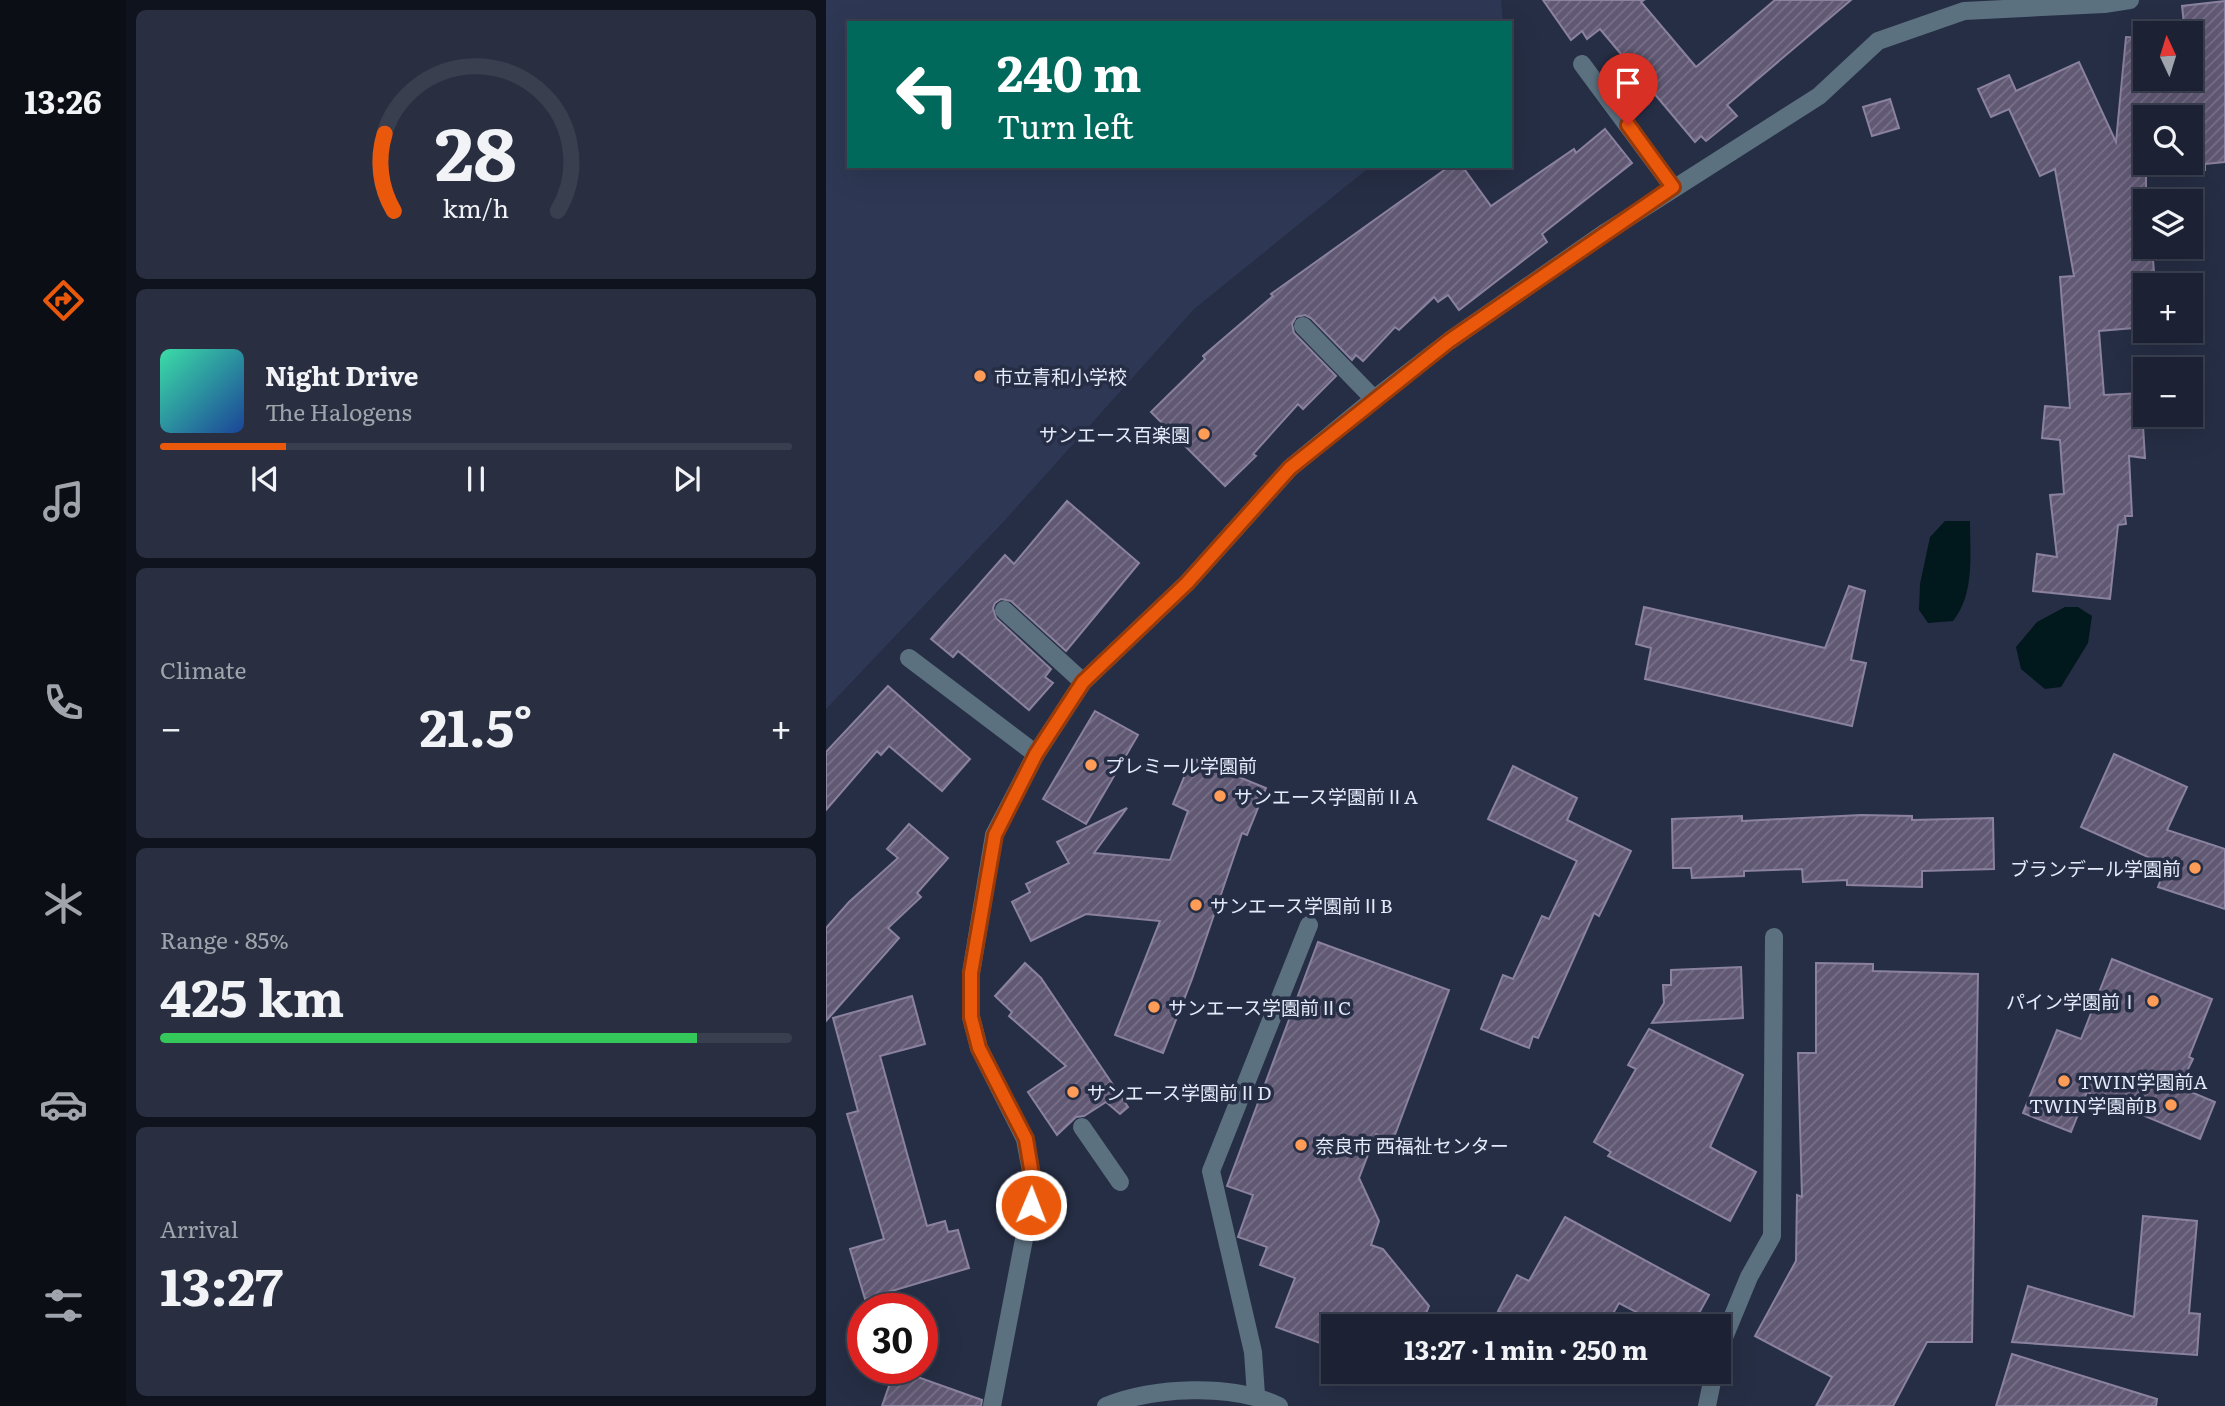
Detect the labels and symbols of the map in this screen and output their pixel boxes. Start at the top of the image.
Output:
north arrow [2133,21,2203,91]
pin [1598,53,1658,125]
place label: 市立青和小学校 [994,362,1127,390]
marker: 市立青和小学校 [972,368,988,384]
place label: サンエース百楽園 [1039,420,1190,448]
marker: サンエース百楽園 [1196,426,1212,442]
place label: プレミール学園前 [1105,751,1257,779]
marker: プレミール学園前 [1083,757,1099,773]
place label: サンエース学園前ⅡA [1234,782,1418,810]
marker: サンエース学園前ⅡA [1212,788,1228,804]
place label: ブランデール学園前 [2010,854,2181,882]
marker: ブランデール学園前 [2187,860,2203,876]
place label: サンエース学園前ⅡB [1210,891,1393,919]
marker: サンエース学園前ⅡB [1188,897,1204,913]
place label: パイン学園前Ⅰ [2006,987,2139,1015]
place label: サンエース学園前ⅡC [1168,993,1351,1021]
marker: パイン学園前Ⅰ [2145,993,2161,1009]
marker: サンエース学園前ⅡC [1146,999,1162,1015]
place label: TWIN学園前A [2078,1067,2207,1095]
marker: TWIN学園前A [2056,1073,2072,1089]
place label: サンエース学園前ⅡD [1087,1078,1272,1106]
marker: サンエース学園前ⅡD [1065,1084,1081,1100]
place label: TWIN学園前B [2029,1091,2157,1119]
marker: TWIN学園前B [2163,1097,2179,1113]
place label: 奈良市 西福祉センター [1315,1131,1509,1159]
marker: 奈良市 西福祉センター [1293,1137,1309,1153]
position arrow [994,1168,1068,1242]
speed limit sign: 30 [847,1293,938,1384]

